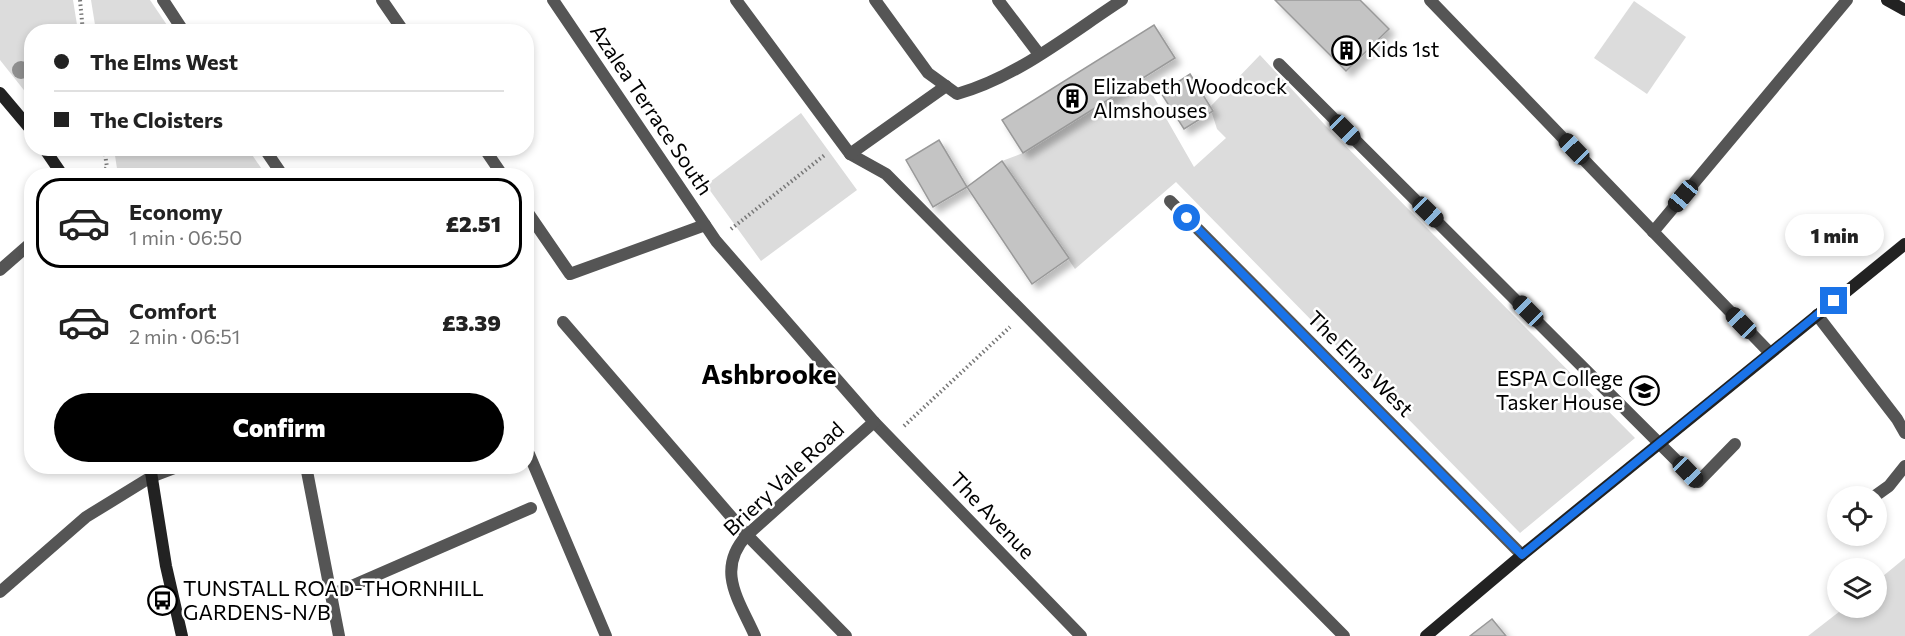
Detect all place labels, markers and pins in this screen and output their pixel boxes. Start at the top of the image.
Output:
building icon: Kids 1st [1330,34,1362,66]
place label: Kids 1st [1367,36,1439,61]
place label: Elizabeth Woodcock Almshouses [1093,73,1288,122]
building icon: Elizabeth Woodcock Almshouses [1056,83,1088,115]
place label: ESPA College Tasker House [1496,365,1623,414]
school or university icon: ESPA College Tasker House [1628,375,1660,407]
place label: TUNSTALL ROAD-THORNHILL GARDENS-N/B [183,575,484,624]
bus stop icon: TUNSTALL ROAD-THORNHILL GARDENS-N/B [146,585,178,617]

